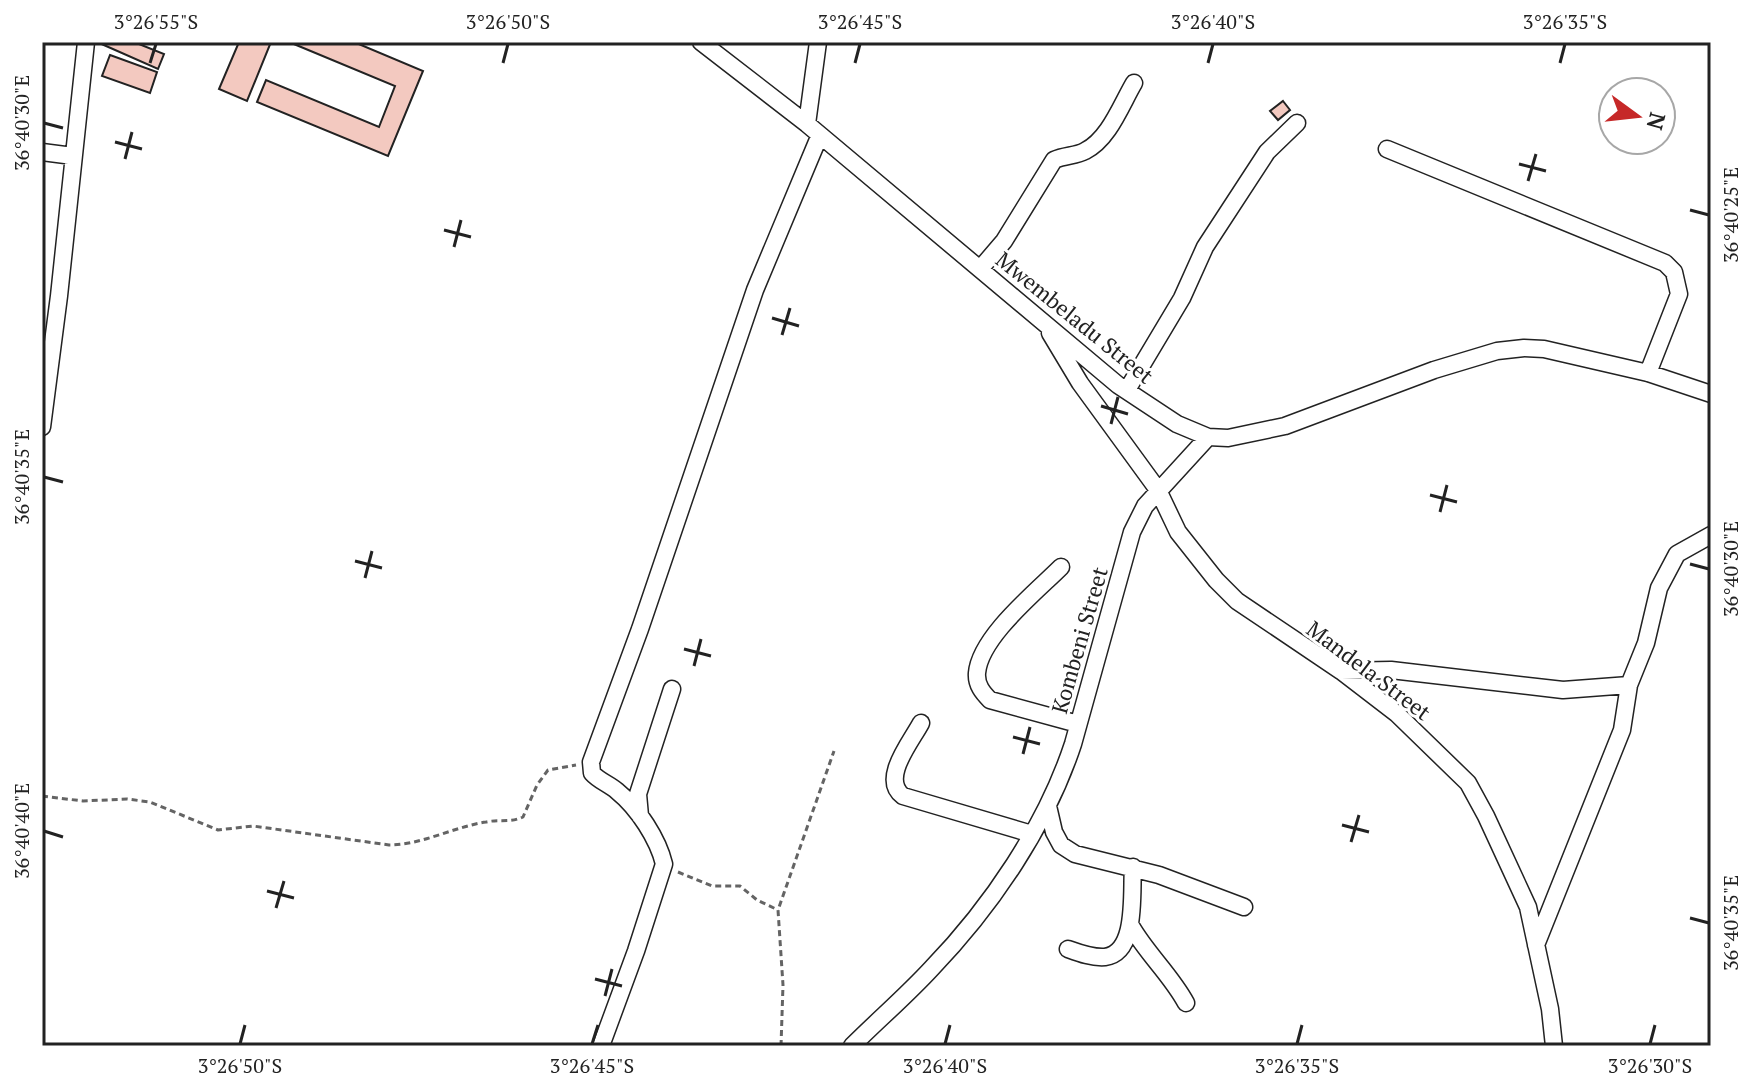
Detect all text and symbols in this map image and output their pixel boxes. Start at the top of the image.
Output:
text: 3°26'55"S [114,8,198,35]
text: 3°26'50"S [466,8,550,35]
text: 3°26'45"S [818,8,902,35]
text: 3°26'40"S [1171,8,1255,35]
text: 3°26'35"S [1523,8,1607,35]
text: 36°40'30"E [8,75,35,171]
north arrow [1597,76,1677,156]
text: N [1641,109,1673,133]
text: 36°40'25"E [1717,167,1744,263]
street label: Mwembeladu Street [990,245,1160,389]
text: 36°40'35"E [8,429,35,525]
text: 36°40'30"E [1717,521,1744,617]
street label: Kombeni Street [1044,563,1114,717]
street label: Mandela Street [1301,614,1437,726]
text: 36°40'40"E [8,783,35,879]
text: 36°40'35"E [1717,875,1744,971]
text: 3°26'50"S [198,1052,282,1079]
text: 3°26'45"S [550,1052,634,1079]
text: 3°26'40"S [903,1052,987,1079]
text: 3°26'35"S [1255,1052,1339,1079]
text: 3°26'30"S [1608,1052,1692,1079]

